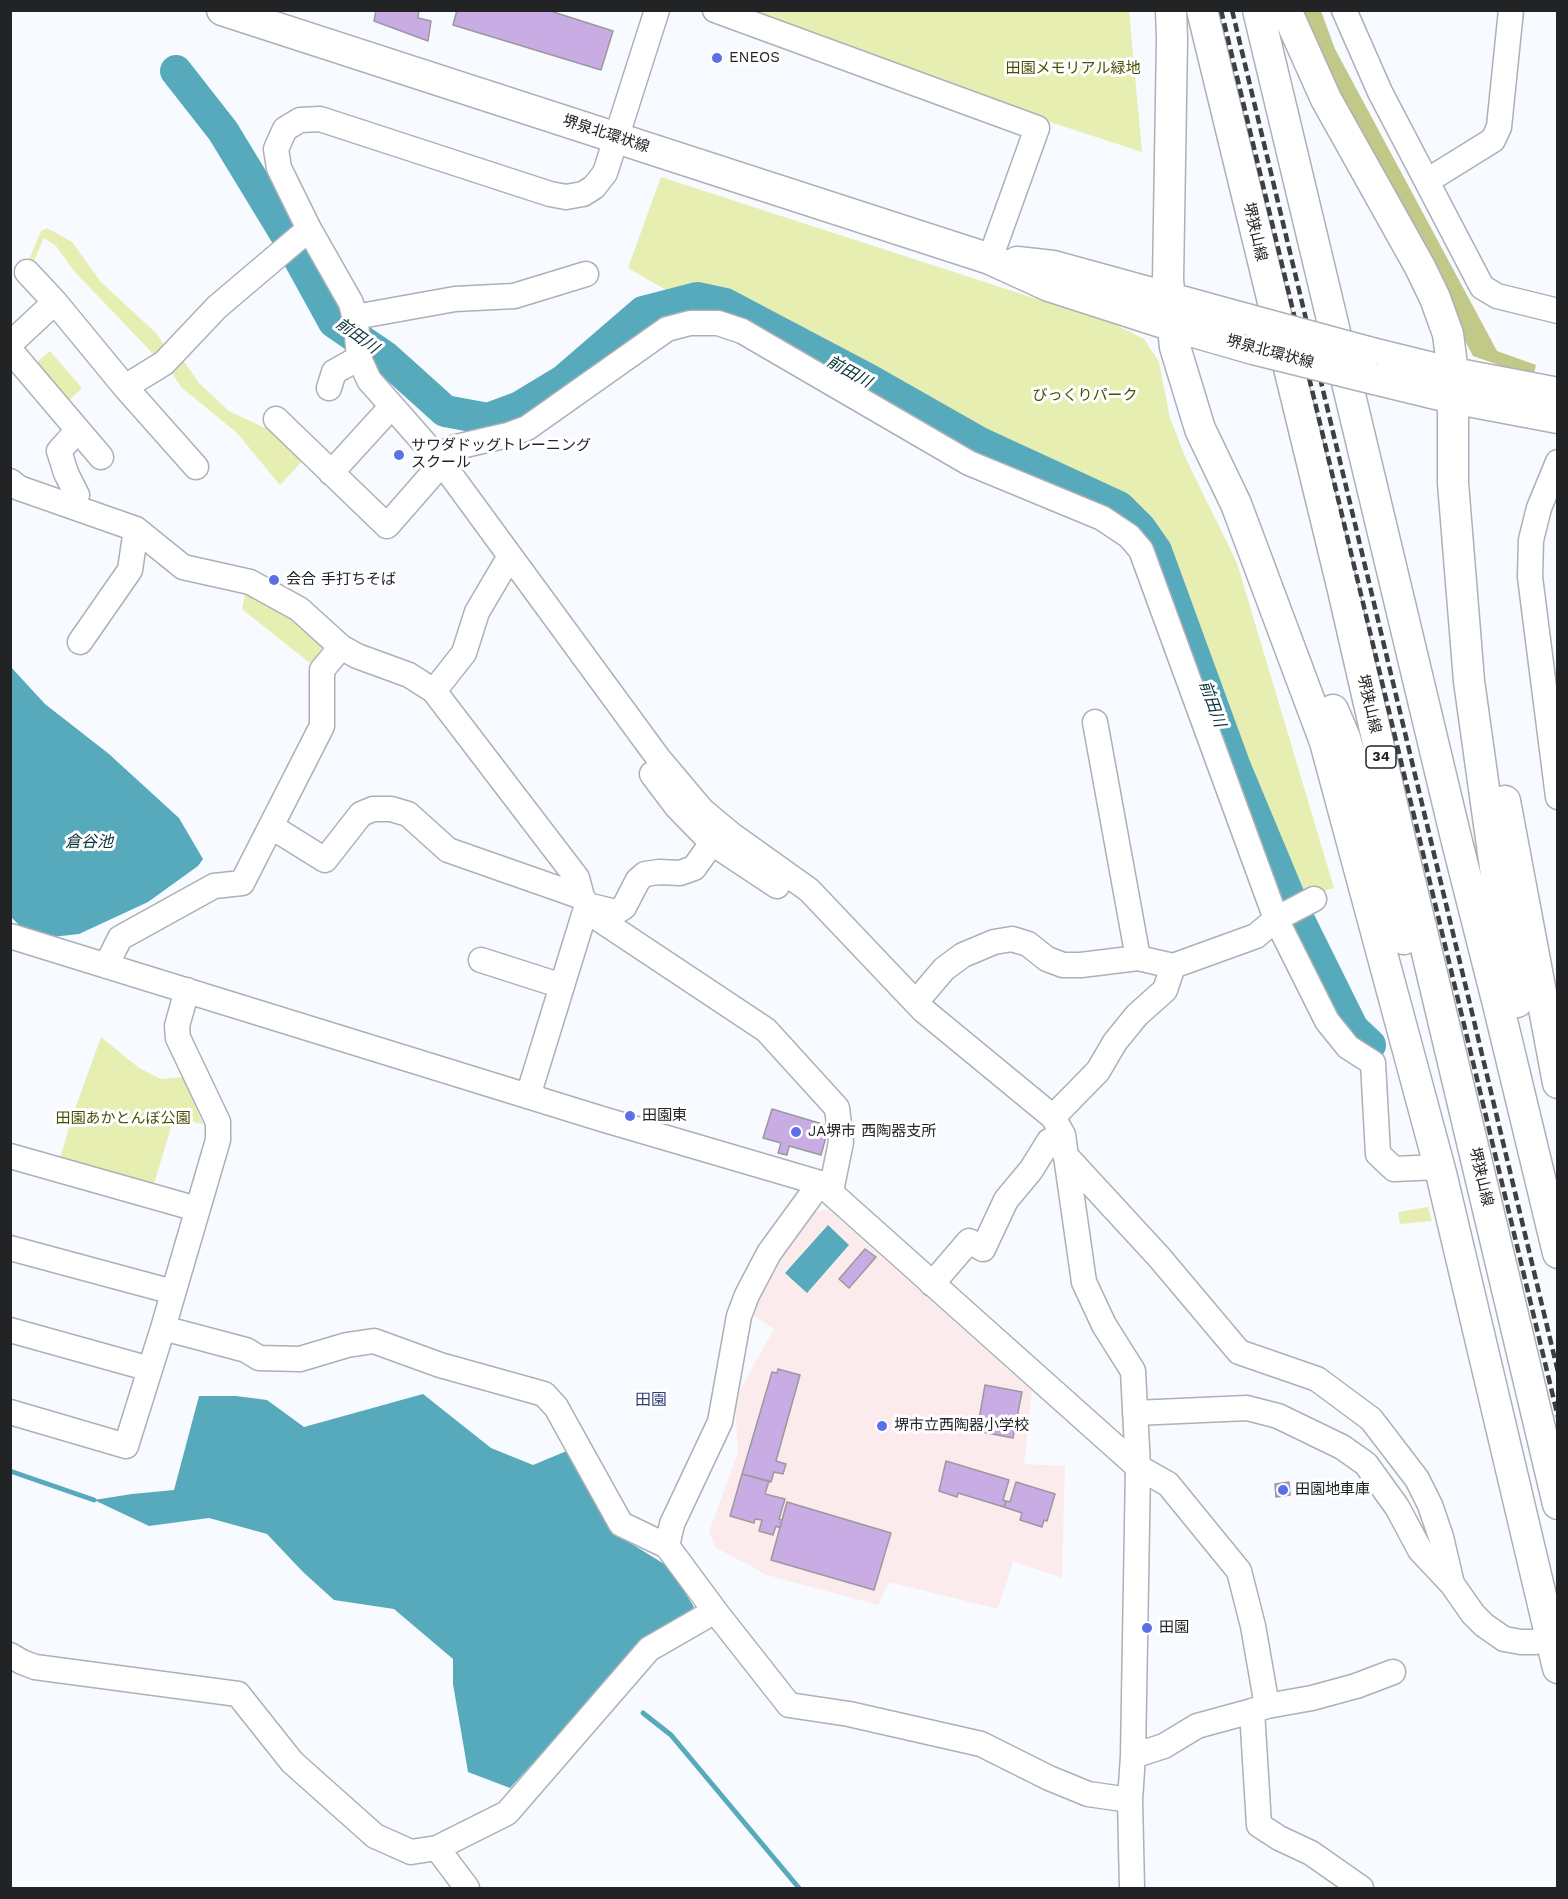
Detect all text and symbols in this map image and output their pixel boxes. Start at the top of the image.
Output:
place label: ENEOS [729,49,780,67]
marker: ENEOS [710,51,724,65]
park label: 田園メモリアル緑地 [1006,60,1140,78]
street label: 堺泉北環状線 [560,112,652,156]
street label: 堺狭山線 [1239,201,1271,263]
water label: 前田川 [332,314,382,358]
street label: 堺泉北環状線 [1224,332,1316,372]
water label: 前田川 [823,352,875,392]
park label: びっくりパーク [1033,387,1137,405]
place label: サワダドッグトレーニング スクール [411,437,591,472]
marker: サワダドッグトレーニング スクール [392,448,406,462]
place label: 会合 手打ちそば [286,571,396,589]
marker: 会合 手打ちそば [267,573,281,587]
street label: 堺狭山線 [1353,673,1385,735]
water label: 前田川 [1195,678,1229,730]
road number: 34 [1366,746,1396,768]
water label: 倉谷池 [65,832,113,852]
place label: 田園東 [642,1107,687,1125]
marker: 田園東 [623,1109,637,1123]
park label: 田園あかとんぼ公園 [56,1110,190,1128]
place label: JA堺市 西陶器支所 [808,1123,936,1141]
marker: JA堺市 西陶器支所 [789,1125,803,1139]
street label: 堺狭山線 [1465,1146,1497,1208]
district label: 田園 [635,1390,667,1410]
place label: 堺市立西陶器小学校 [894,1417,1029,1435]
marker: 堺市立西陶器小学校 [875,1419,889,1433]
place label: 田園地車庫 [1295,1481,1370,1499]
marker: 田園地車庫 [1276,1483,1290,1497]
place label: 田園 [1159,1619,1189,1637]
marker: 田園 [1140,1621,1154,1635]

